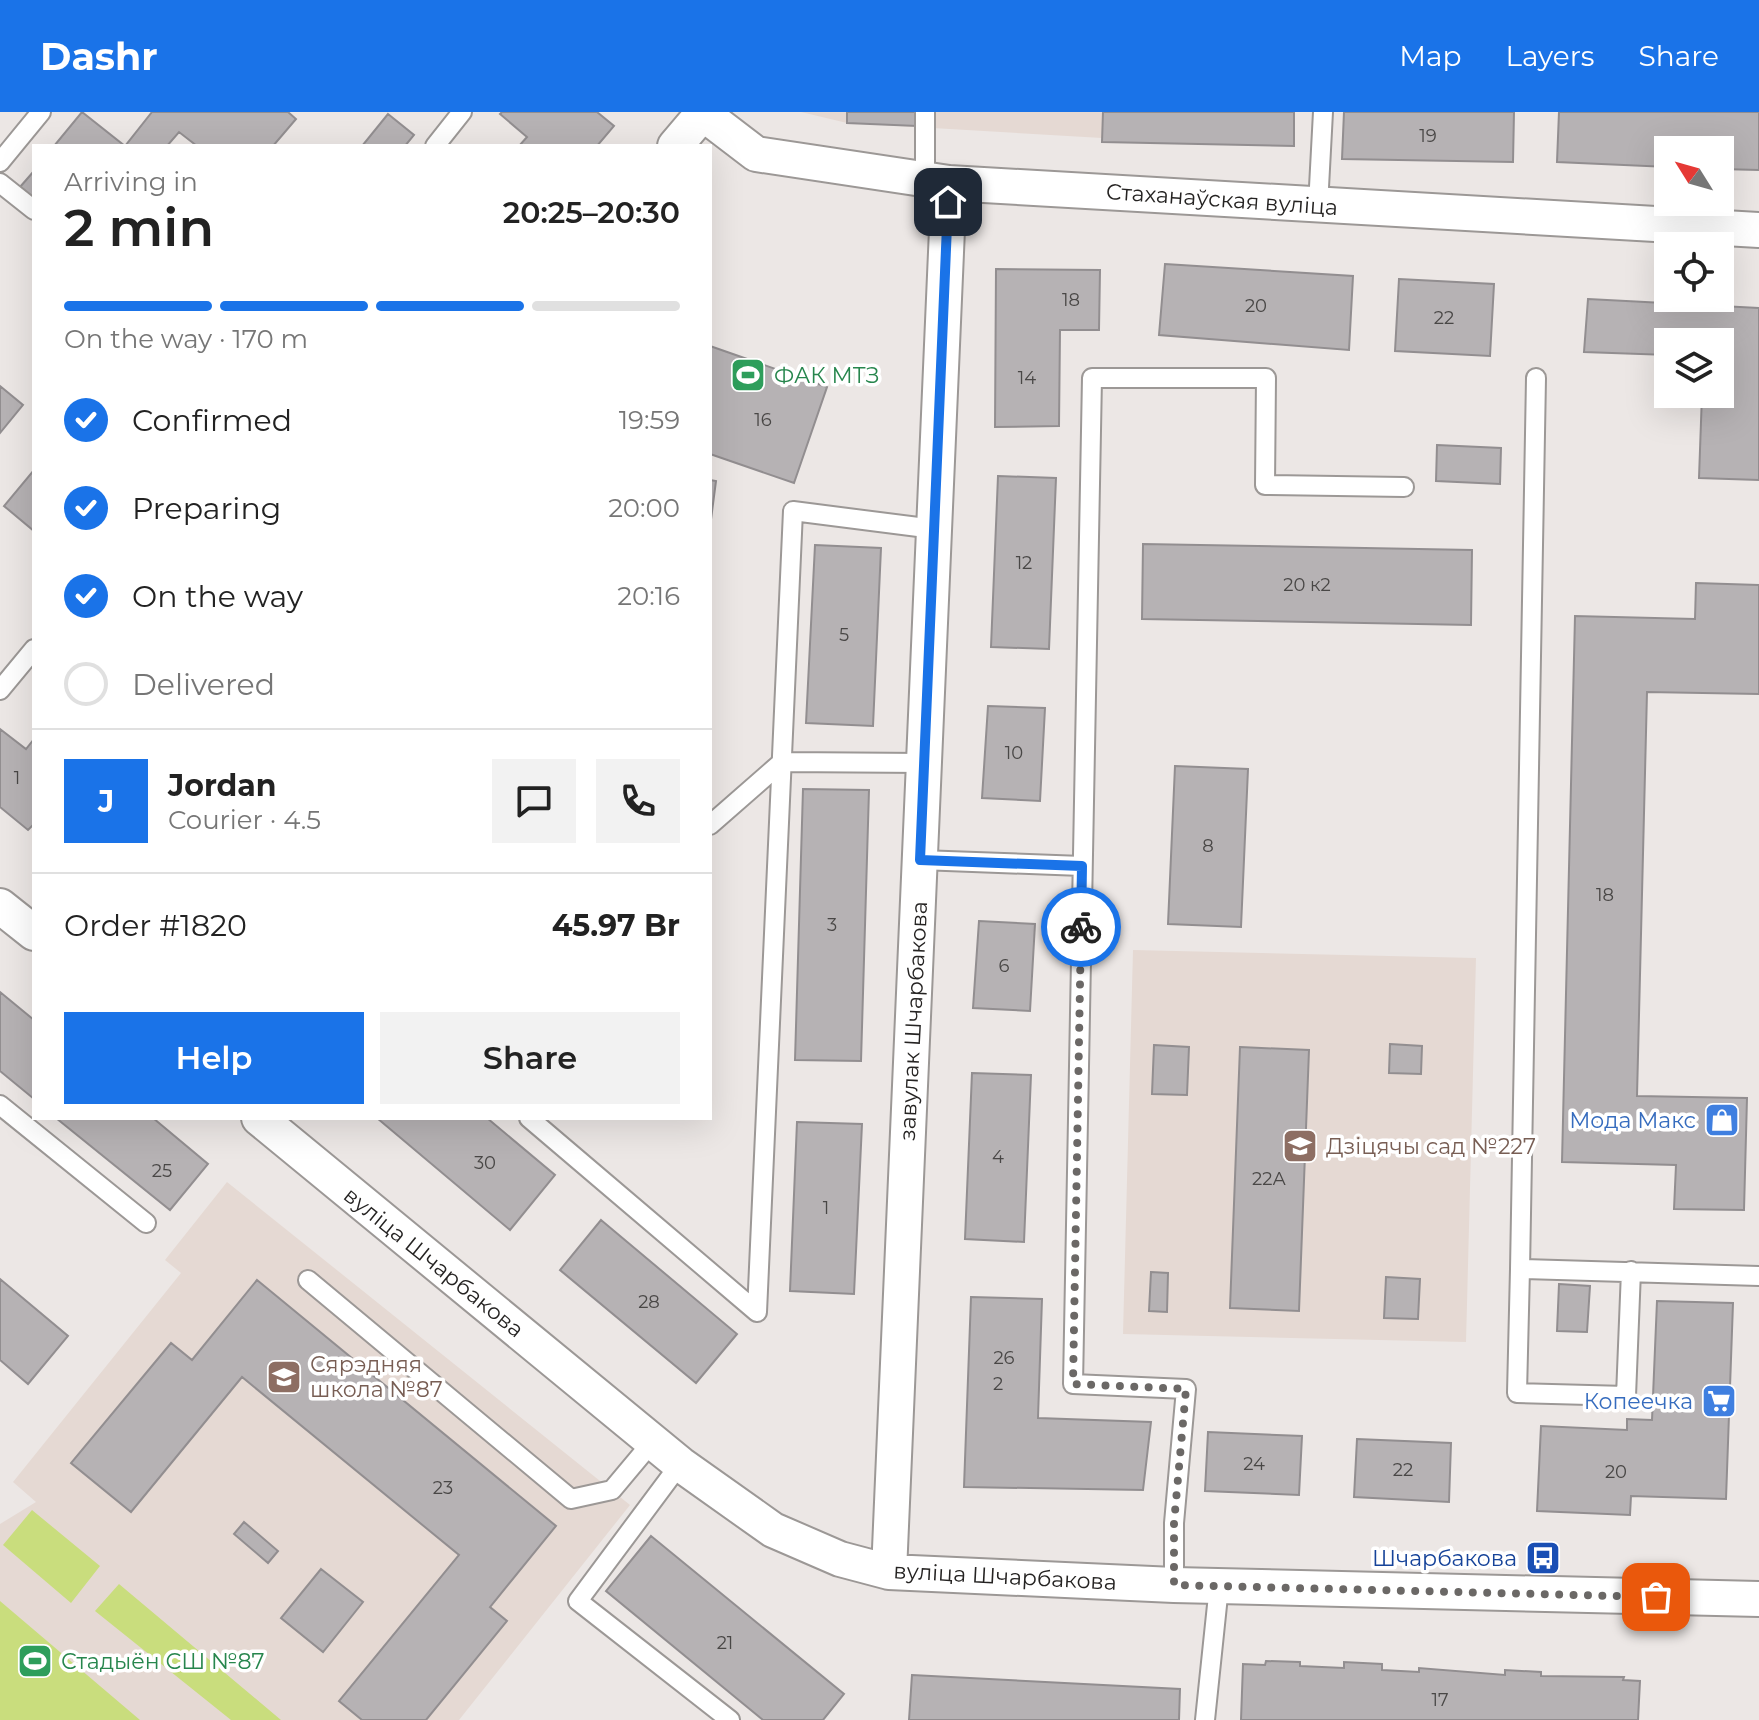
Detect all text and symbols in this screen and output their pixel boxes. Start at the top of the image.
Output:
text: Dashr [40,33,158,80]
text: Map [1399,39,1462,73]
text: Layers [1506,39,1595,73]
text: Share [1639,39,1719,73]
house number: 19 [1419,125,1437,147]
north arrow [1654,136,1734,216]
map controls [1654,136,1734,408]
text: Arriving in [64,166,198,198]
pin [914,168,982,236]
street label: Стаханаўская вуліца [1105,178,1339,221]
icon: home [926,180,970,224]
text: 20:25–20:30 [503,194,680,231]
text: 2 min [64,196,214,259]
button: locate [1654,232,1734,312]
house number: 18 [1062,289,1080,311]
house number: 20 [1245,295,1267,317]
house number: 22 [1434,307,1454,329]
text: On the way · 170 m [64,323,308,355]
button: layers [1654,328,1734,408]
sports icon: ФАК МТЗ [729,356,767,394]
place label: ФАК МТЗ [774,362,879,389]
house number: 14 [1018,367,1036,389]
icon: check [64,398,108,442]
text: Confirmed [132,402,292,439]
text: 19:59 [619,404,680,436]
house number: 16 [754,409,772,431]
icon: check [64,486,108,530]
text: Preparing [132,490,281,527]
text: 20:00 [608,492,680,524]
house number: 12 [1016,552,1032,574]
icon: check [64,574,108,618]
house number: 20 к2 [1283,574,1331,596]
text: On the way [132,578,303,615]
text: 20:16 [617,580,680,612]
house number: 5 [839,624,849,646]
text: Delivered [132,666,275,703]
house number: 10 [1005,742,1023,764]
button: chat [492,759,576,843]
button: phone [596,759,680,843]
house number: 1 [14,767,20,789]
text: Jordan [168,767,277,804]
text: J [98,783,114,820]
text: Courier · 4.5 [168,804,321,836]
house number: 8 [1202,835,1214,857]
house number: 18 [1596,884,1614,906]
courier [1041,887,1121,967]
street label: завулак Шчарбакова [894,900,933,1142]
icon: bike [1059,905,1103,949]
text: Order #1820 [64,907,247,944]
text: 45.97 Br [552,907,680,944]
house number: 3 [827,914,837,936]
house number: 6 [999,955,1010,977]
button: Help [64,1012,364,1104]
button: Share [380,1012,680,1104]
shop icon: Мода Макс [1703,1101,1741,1139]
place label: Мода Макс [1569,1107,1696,1134]
school or university icon: Дзіцячы сад №227 [1281,1127,1319,1165]
place label: Дзіцячы сад №227 [1326,1133,1536,1160]
house number: 4 [992,1146,1004,1168]
house number: 30 [474,1152,496,1174]
house number: 25 [152,1160,172,1182]
house number: 22А [1252,1168,1287,1190]
street label: вуліца Шчарбакова [338,1182,529,1343]
house number: 1 [823,1197,829,1219]
house number: 28 [638,1291,660,1313]
house number: 26 [993,1347,1015,1369]
place label: Сярэдняя школа №87 [310,1351,443,1403]
school or university icon: Сярэдняя школа №87 [265,1358,303,1396]
house number: 2 [993,1373,1003,1395]
supermarket icon: Копеечка [1700,1382,1738,1420]
place label: Копеечка [1584,1388,1693,1415]
house number: 24 [1243,1453,1265,1475]
house number: 22 [1393,1459,1413,1481]
house number: 20 [1605,1461,1627,1483]
house number: 23 [433,1477,453,1499]
bus stop icon: Шчарбакова [1524,1539,1562,1577]
place label: Шчарбакова [1372,1545,1517,1572]
street label: вуліца Шчарбакова [893,1557,1117,1596]
pin [1622,1563,1690,1631]
icon: bag [1634,1575,1678,1619]
house number: 21 [717,1632,733,1654]
sports icon: Стадыён СШ №87 [16,1642,54,1680]
place label: Стадыён СШ №87 [61,1648,264,1675]
house number: 17 [1431,1689,1449,1711]

